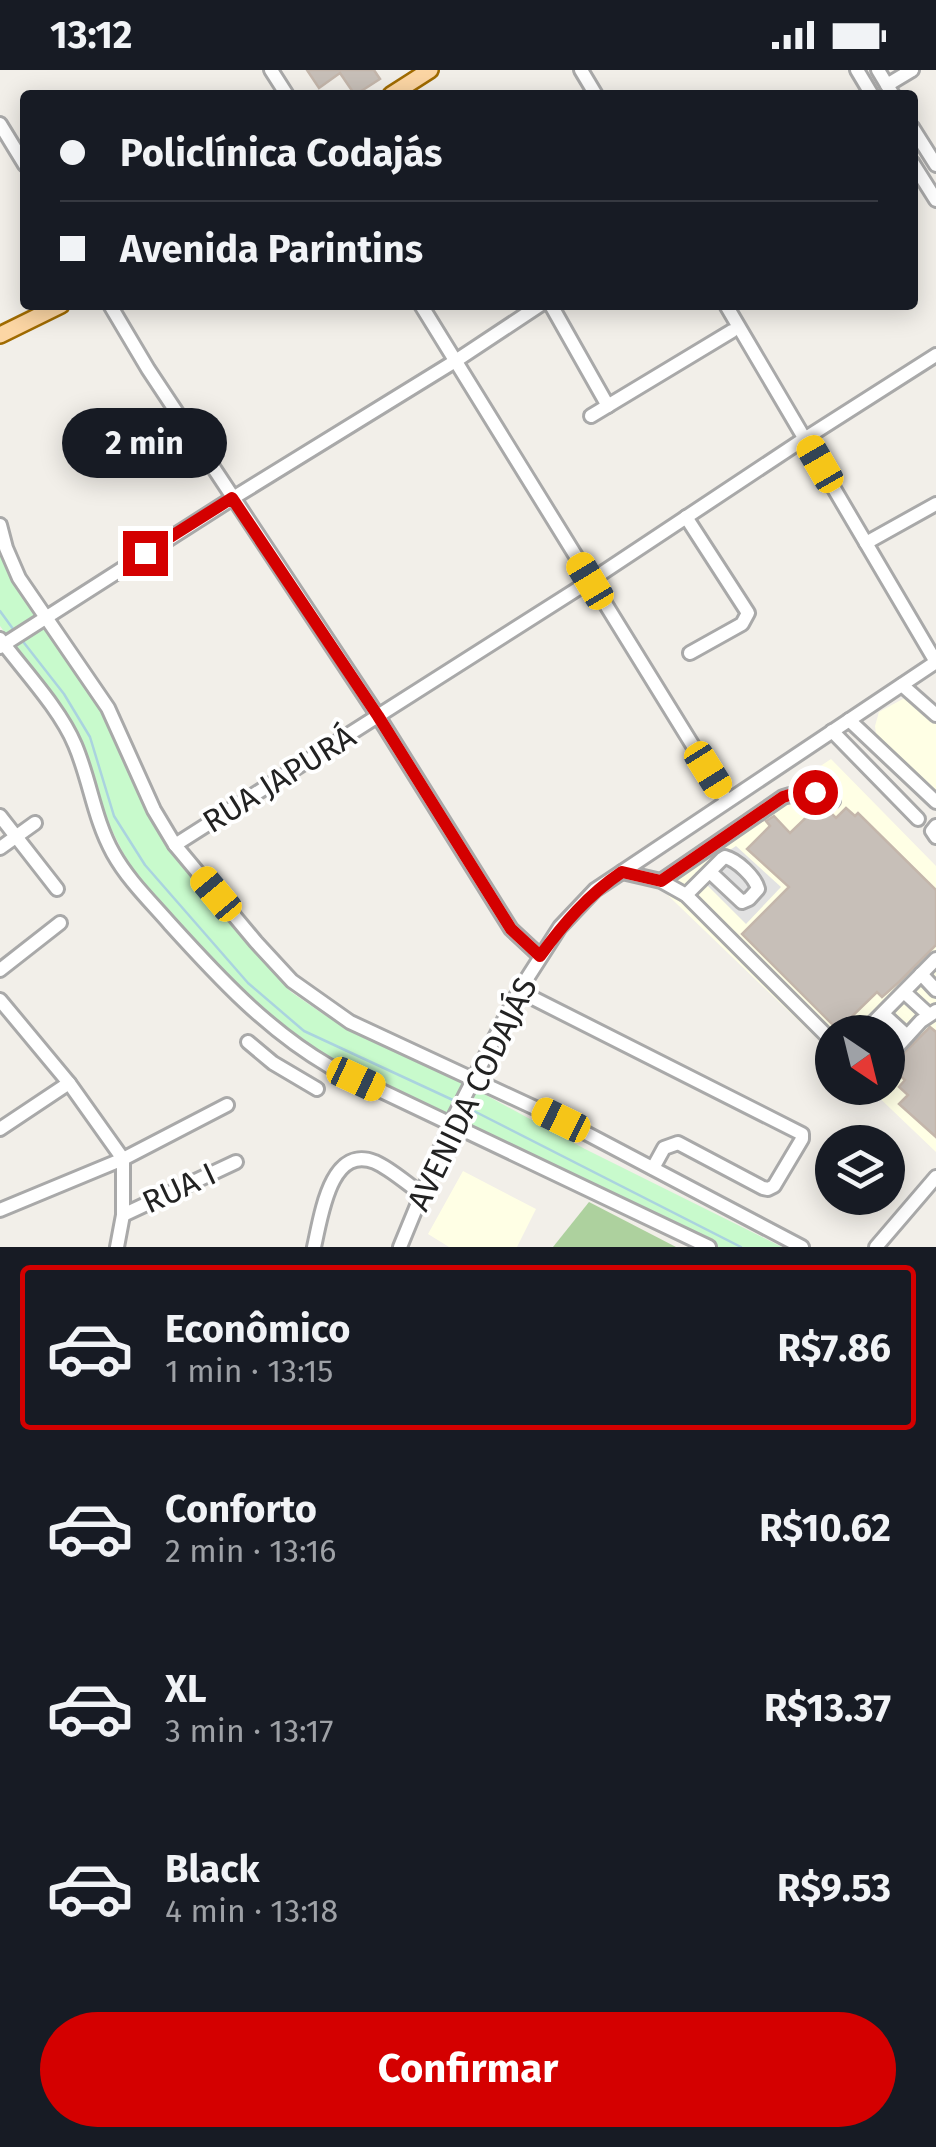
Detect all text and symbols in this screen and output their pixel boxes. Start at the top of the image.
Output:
text: 13:12 [50,12,133,58]
text: Policlínica Codajás [120,130,442,176]
text: Avenida Parintins [120,226,423,272]
callout: 2 min [62,408,228,478]
text: 2 min [105,424,184,462]
car [792,431,848,497]
route end [123,531,168,576]
car [562,548,618,614]
street label: RUA JAPURÁ [196,717,363,841]
car [679,737,737,803]
route start [793,770,838,815]
car [185,861,247,927]
street label: AVENIDA CODAJÁS [399,971,545,1217]
north arrow [815,1015,905,1105]
map controls [815,1015,905,1215]
car [322,1053,390,1105]
car [527,1093,595,1147]
button: layers [815,1125,905,1215]
street label: RUA I [136,1155,222,1221]
icon: car [45,1303,135,1393]
text: Econômico [165,1306,350,1352]
text: R$7.86 [777,1325,891,1371]
text: 1 min · 13:15 [165,1352,333,1390]
icon: car [45,1483,135,1573]
text: Conforto [165,1486,317,1532]
text: R$10.62 [759,1505,891,1551]
text: 2 min · 13:16 [165,1532,336,1570]
icon: car [45,1663,135,1753]
text: XL [165,1666,207,1712]
text: R$13.37 [764,1685,891,1731]
text: 3 min · 13:17 [165,1712,334,1750]
icon: car [45,1843,135,1933]
text: Black [165,1846,260,1892]
text: R$9.53 [777,1865,891,1911]
text: 4 min · 13:18 [165,1892,338,1930]
button: Confirmar [40,2012,896,2127]

